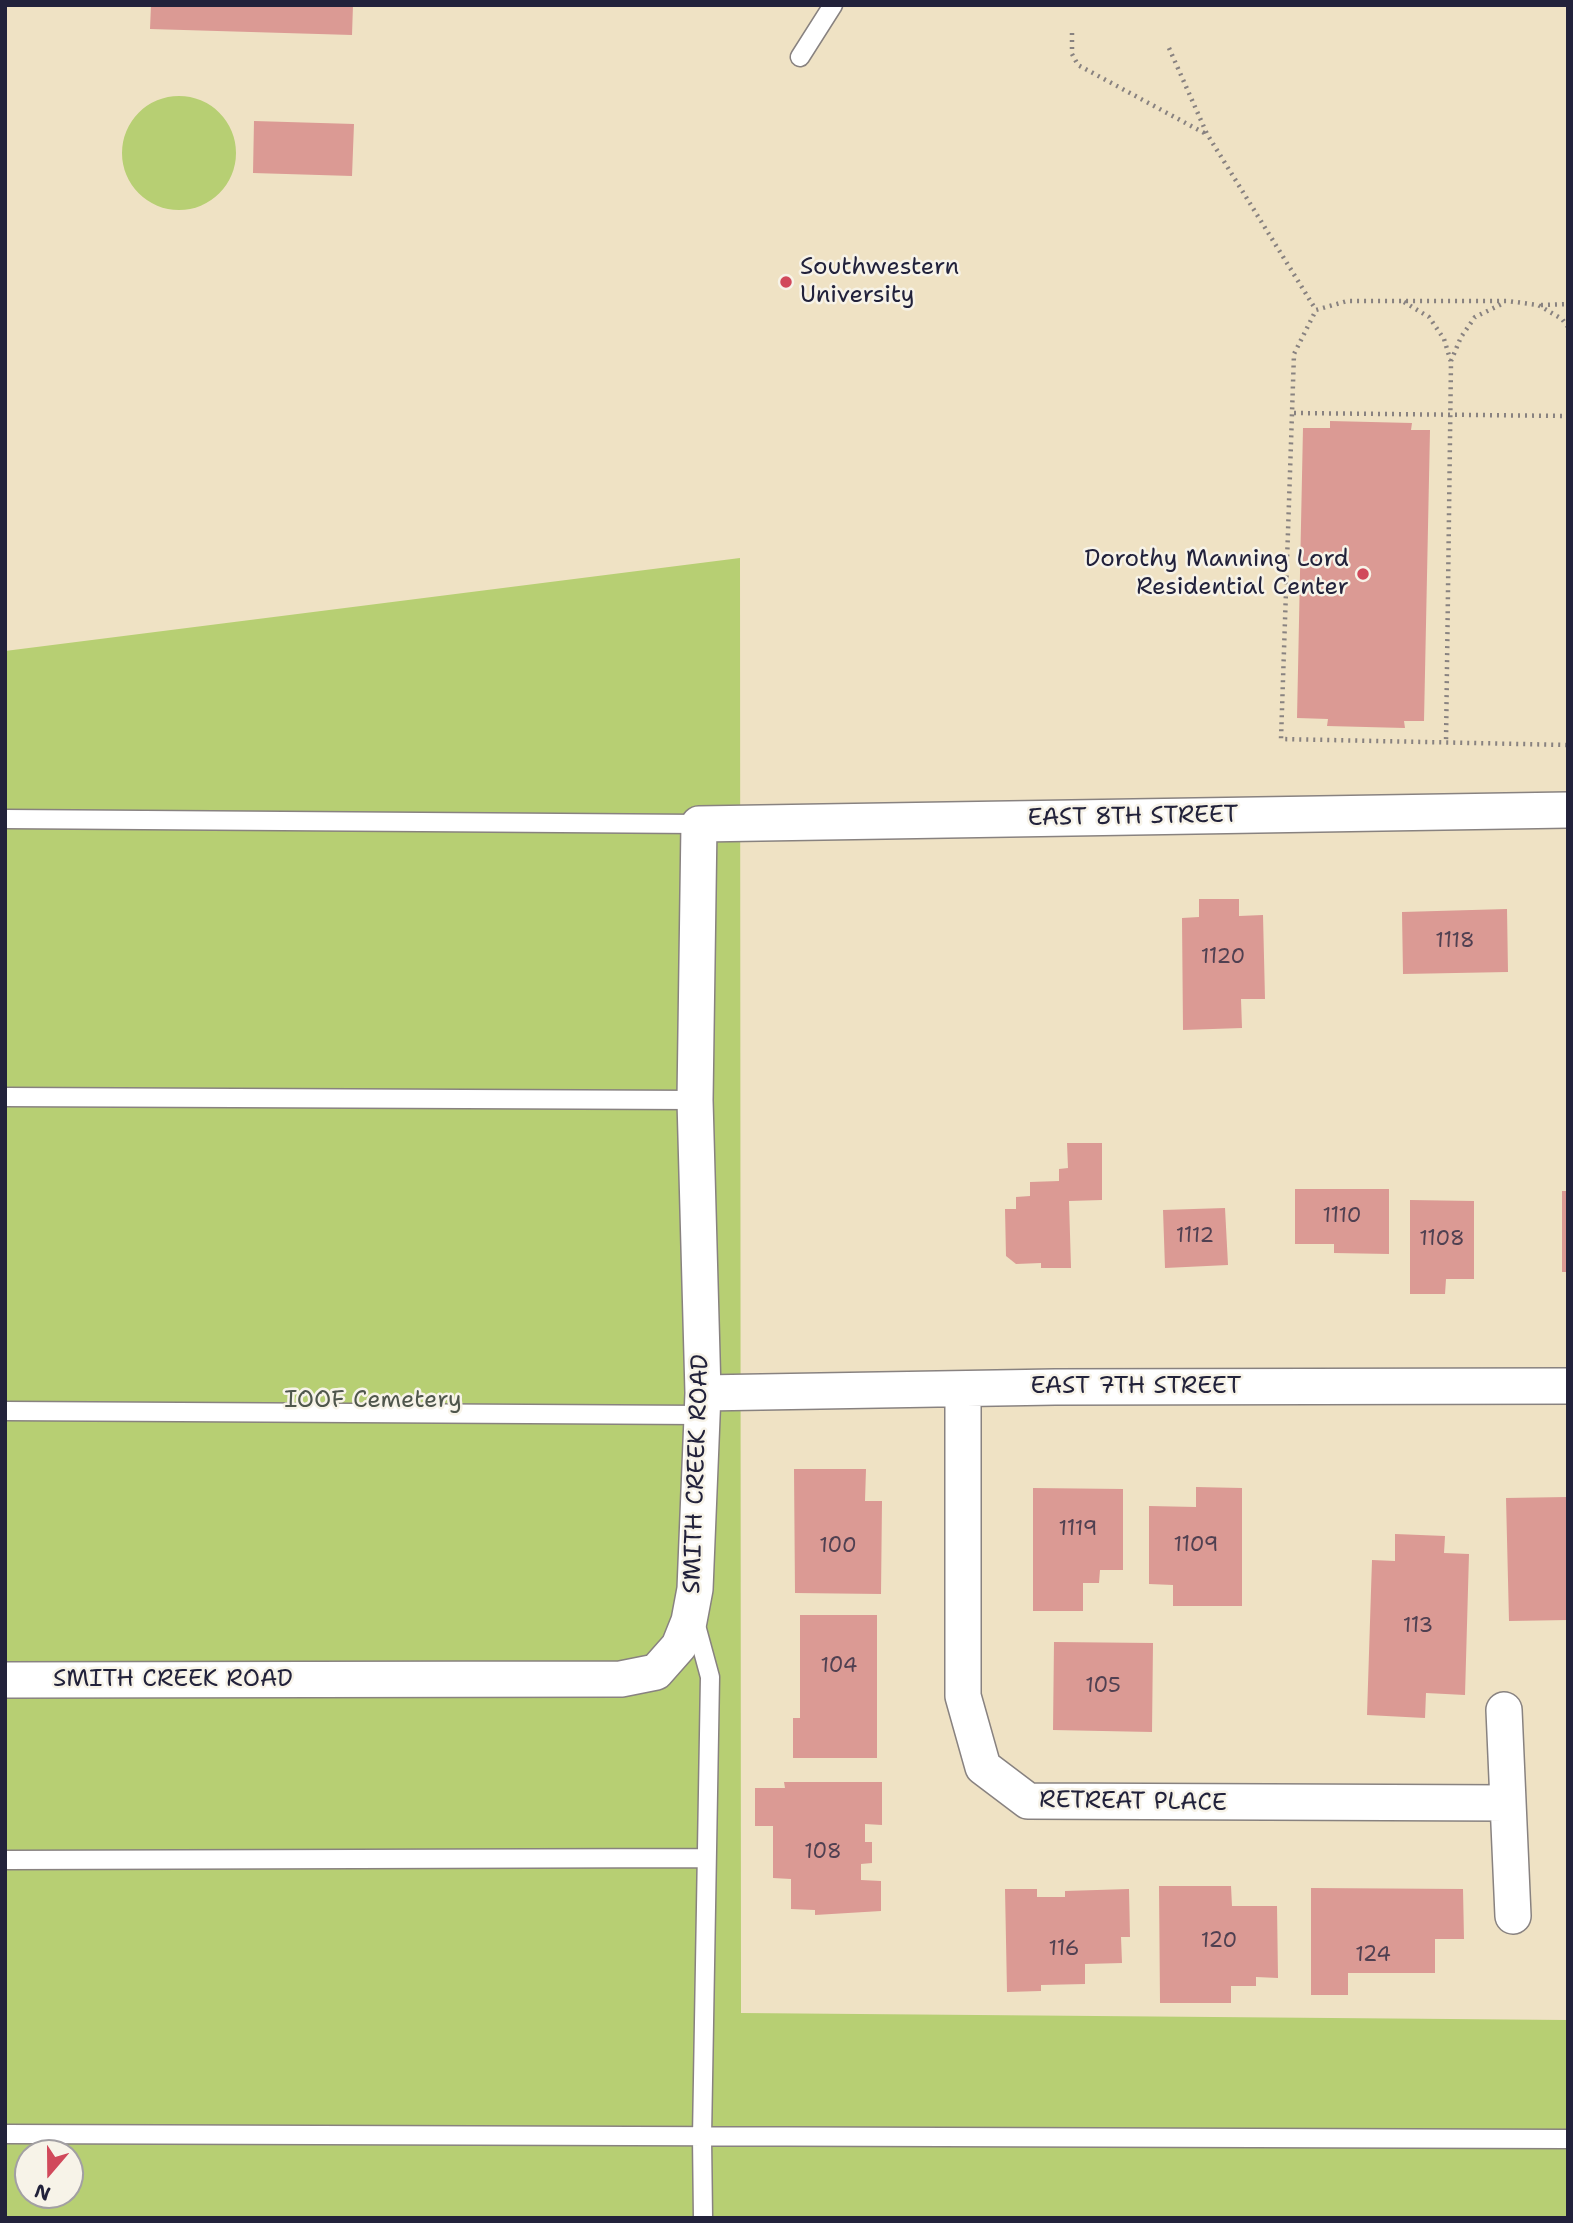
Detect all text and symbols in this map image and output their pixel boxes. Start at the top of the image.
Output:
place label: Southwestern University [800,254,959,310]
marker: Southwestern University [778,274,794,290]
place label: Dorothy Manning Lord Residential Center [1085,546,1349,602]
marker: Dorothy Manning Lord Residential Center [1355,566,1371,582]
street label: EAST 8TH STREET [1027,801,1239,833]
house number: 1118 [1435,929,1475,955]
house number: 1120 [1201,945,1245,971]
house number: 1110 [1322,1204,1362,1230]
house number: 1112 [1176,1224,1214,1250]
house number: 1108 [1419,1227,1465,1253]
street label: SMITH CREEK ROAD [678,1354,716,1594]
street label: EAST 7TH STREET [1031,1373,1241,1401]
park label: IOOF Cemetery [284,1387,462,1415]
house number: 1119 [1059,1517,1097,1543]
house number: 1109 [1173,1533,1219,1559]
house number: 100 [819,1534,857,1560]
house number: 113 [1403,1614,1433,1640]
house number: 104 [821,1654,857,1680]
street label: SMITH CREEK ROAD [53,1666,293,1694]
house number: 105 [1085,1674,1121,1700]
street label: RETREAT PLACE [1039,1786,1227,1818]
house number: 108 [804,1840,842,1866]
house number: 120 [1201,1929,1237,1955]
house number: 116 [1049,1937,1079,1963]
house number: 124 [1355,1943,1391,1969]
north arrow [14,2139,84,2209]
text: N [31,2178,54,2207]

